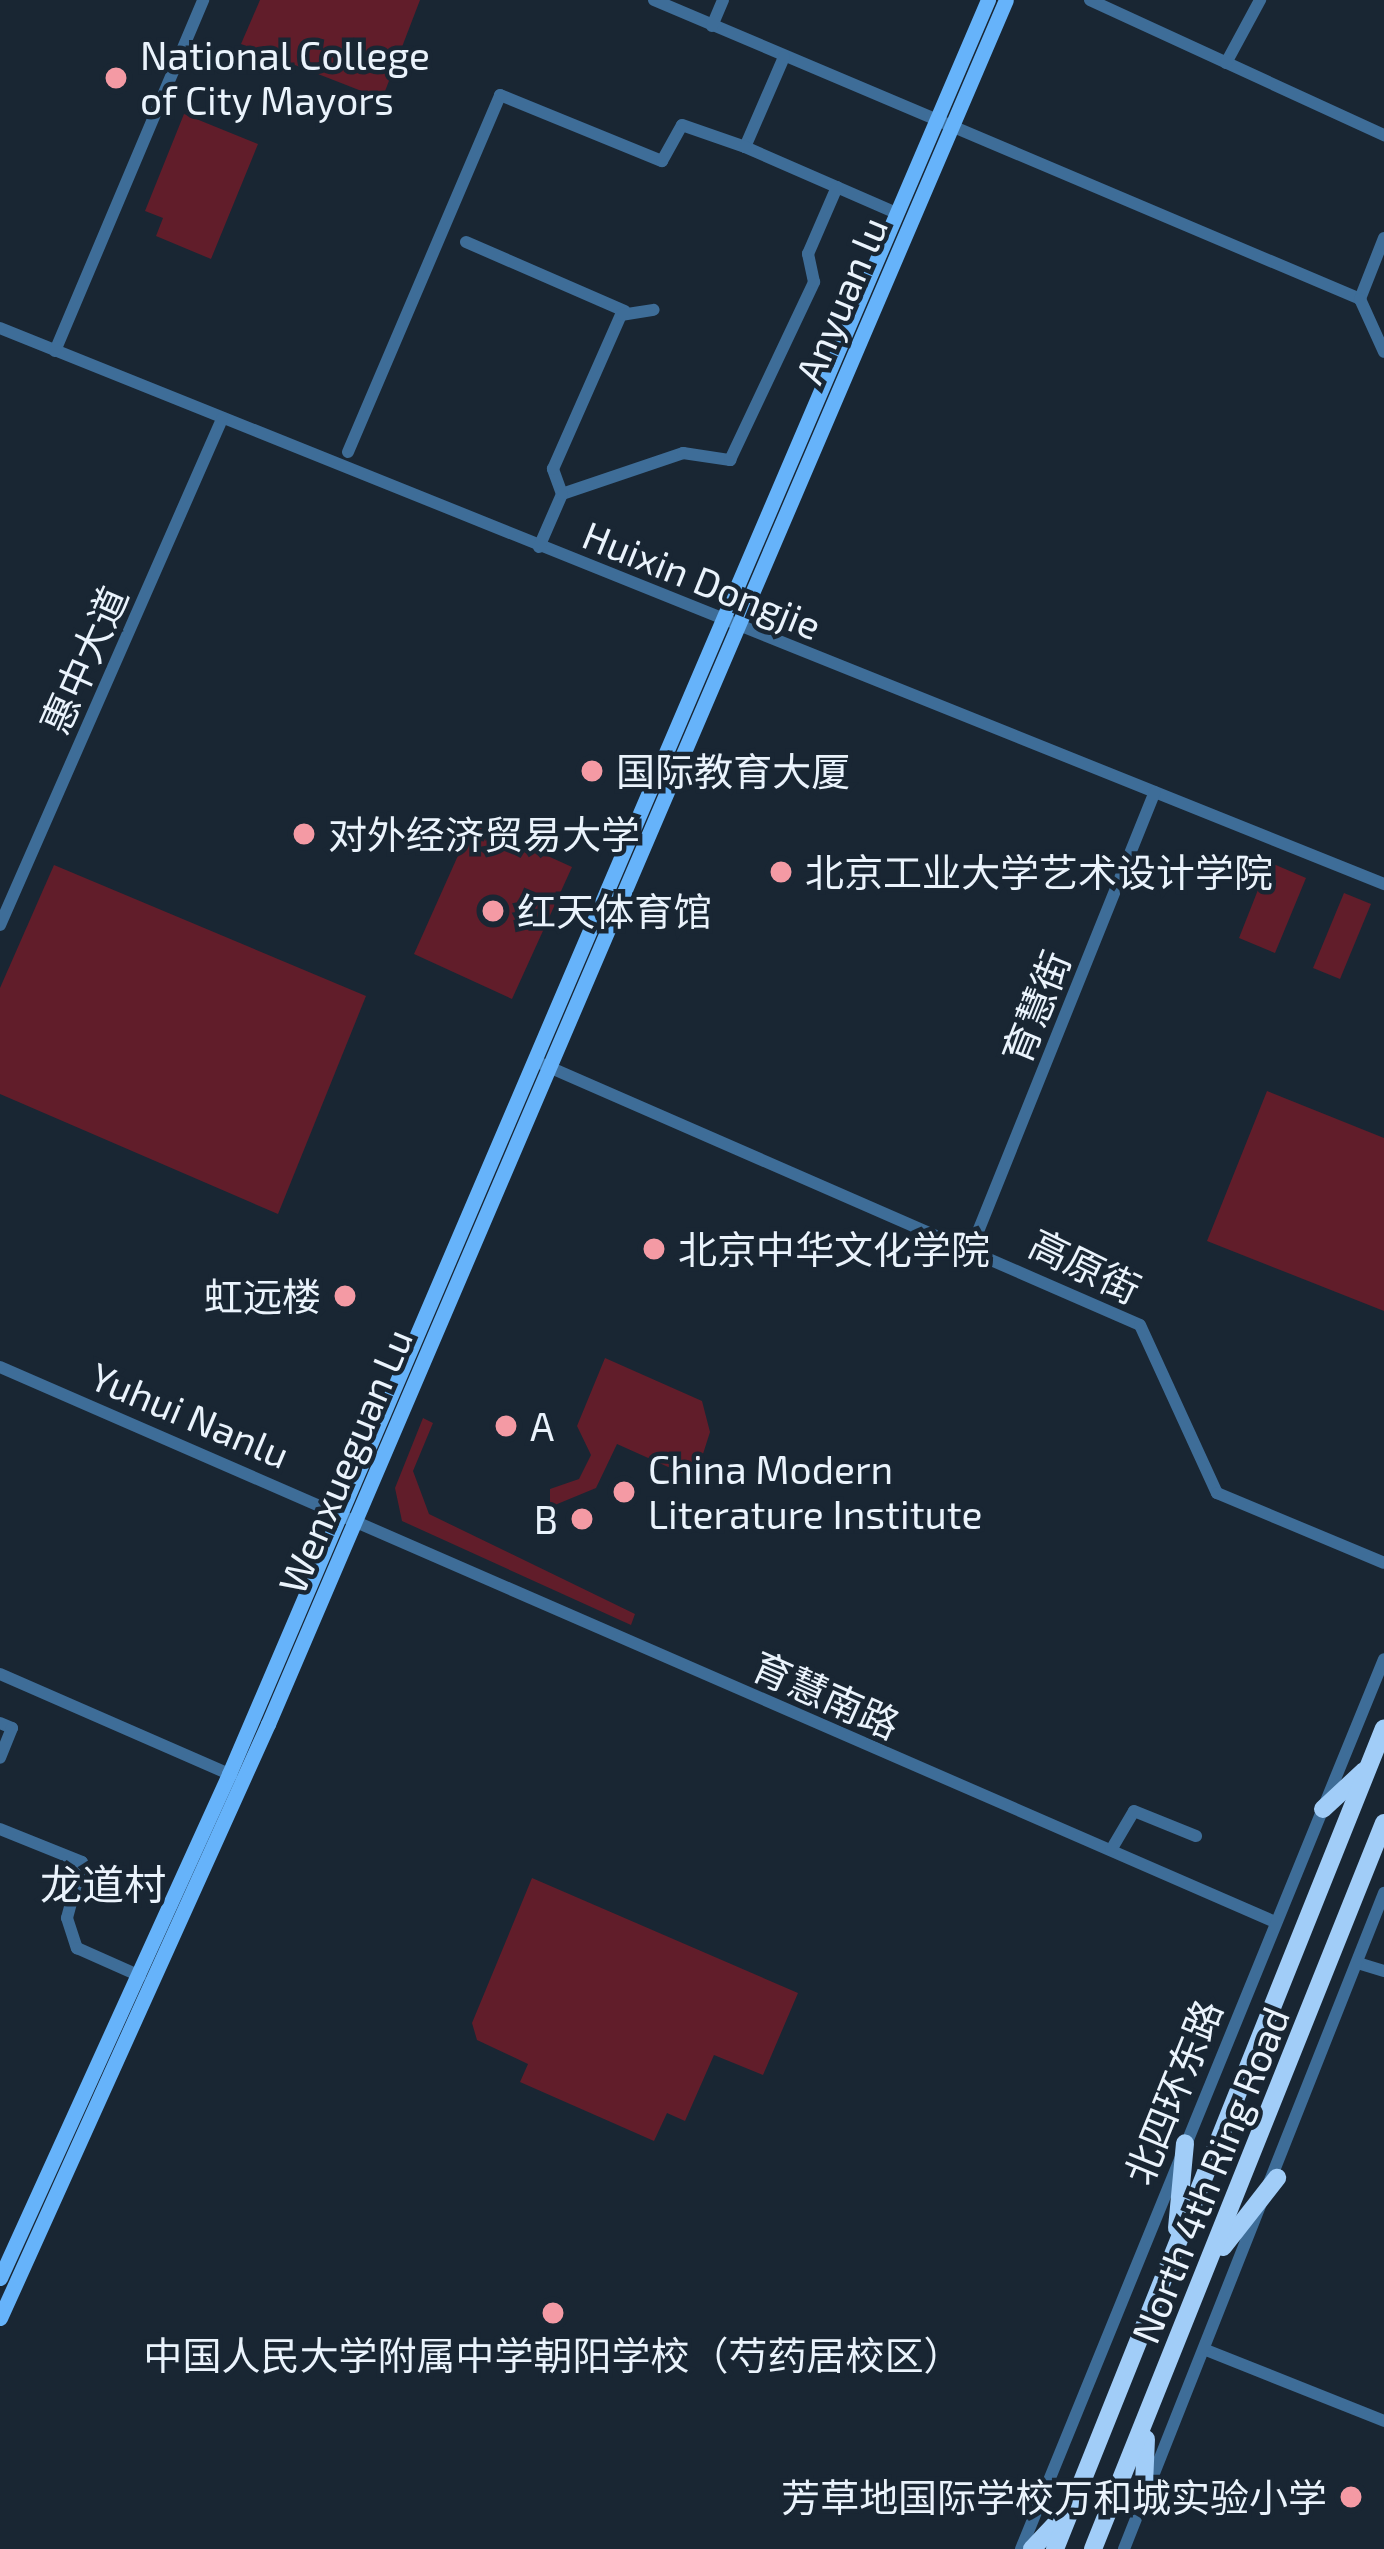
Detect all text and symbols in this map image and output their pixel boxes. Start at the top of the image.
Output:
place label: National College of City Mayors [140,33,431,124]
marker: National College of City Mayors [103,65,129,91]
street label: Anyuan lu [785,210,897,390]
street label: Huixin Dongjie [576,511,828,649]
street label: 惠中大道 [31,579,137,741]
place label: 国际教育大厦 [616,748,850,794]
marker: 国际教育大厦 [579,758,605,784]
place label: 对外经济贸易大学 [328,811,640,857]
marker: 对外经济贸易大学 [291,821,317,847]
place label: 北京工业大学艺术设计学院 [805,849,1273,895]
marker: 北京工业大学艺术设计学院 [768,859,794,885]
place label: 红天体育馆 [517,888,712,934]
marker: 红天体育馆 [480,898,506,924]
street label: 育慧街 [992,944,1080,1070]
street label: 高原街 [1022,1219,1148,1313]
place label: 北京中华文化学院 [678,1226,990,1272]
marker: 北京中华文化学院 [641,1236,667,1262]
place label: 虹远楼 [204,1273,321,1319]
marker: 虹远楼 [332,1283,358,1309]
street label: Wenxueguan Lu [268,1322,422,1600]
street label: Yuhui Nanlu [84,1352,296,1478]
place label: A [530,1403,554,1449]
marker: A [493,1413,519,1439]
place label: China Modern Literature Institute [648,1447,983,1538]
marker: China Modern Literature Institute [611,1479,637,1505]
place label: B [534,1496,558,1542]
marker: B [569,1506,595,1532]
street label: 育慧南路 [745,1642,907,1748]
district label: 龙道村 [40,1858,166,1908]
street label: 北四环东路 [1115,1993,1231,2191]
street label: North 4th Ring Road [1121,2000,1299,2350]
marker: 中国人民大学附属中学朝阳学校（芍药居校区） [540,2300,566,2326]
place label: 中国人民大学附属中学朝阳学校（芍药居校区） [144,2332,962,2378]
place label: 芳草地国际学校万和城实验小学 [781,2474,1327,2520]
marker: 芳草地国际学校万和城实验小学 [1338,2484,1364,2510]

